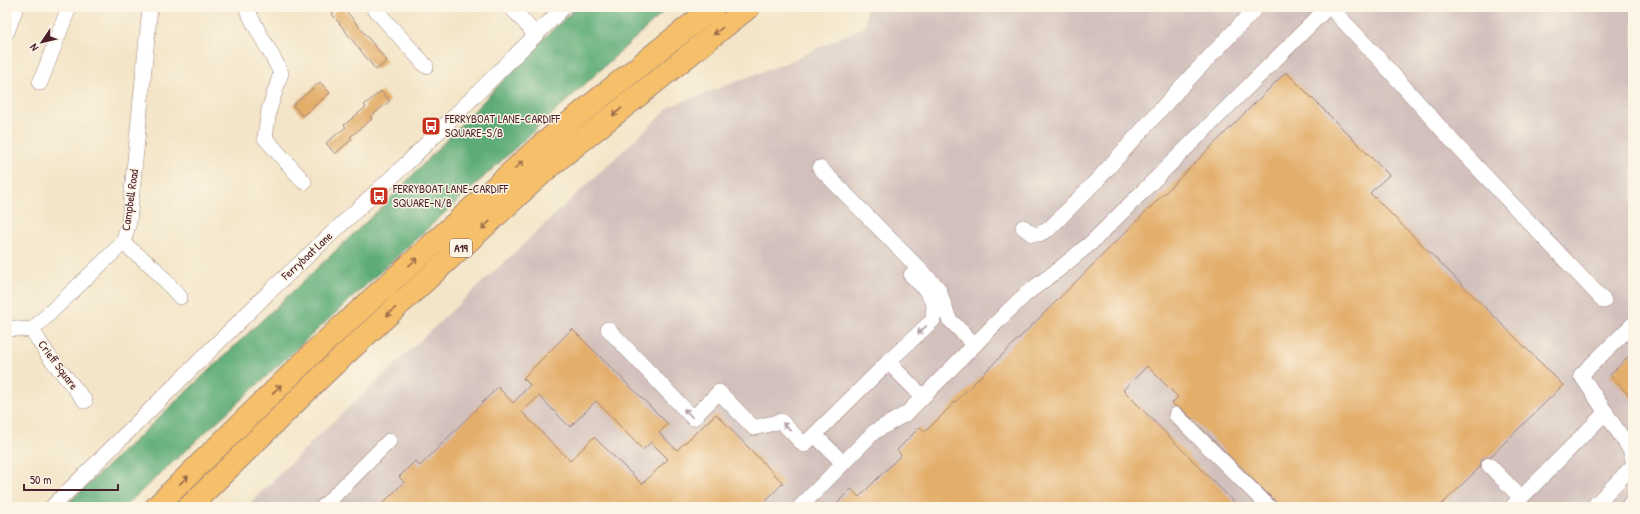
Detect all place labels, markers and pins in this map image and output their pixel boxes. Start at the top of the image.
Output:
place label: FERRYBOAT LANE-CARDIFF SQUARE-S/B [444,110,561,141]
bus stop icon: FERRYBOAT LANE-CARDIFF SQUARE-S/B [420,115,442,137]
place label: FERRYBOAT LANE-CARDIFF SQUARE-N/B [392,180,509,211]
bus stop icon: FERRYBOAT LANE-CARDIFF SQUARE-N/B [368,185,390,207]

